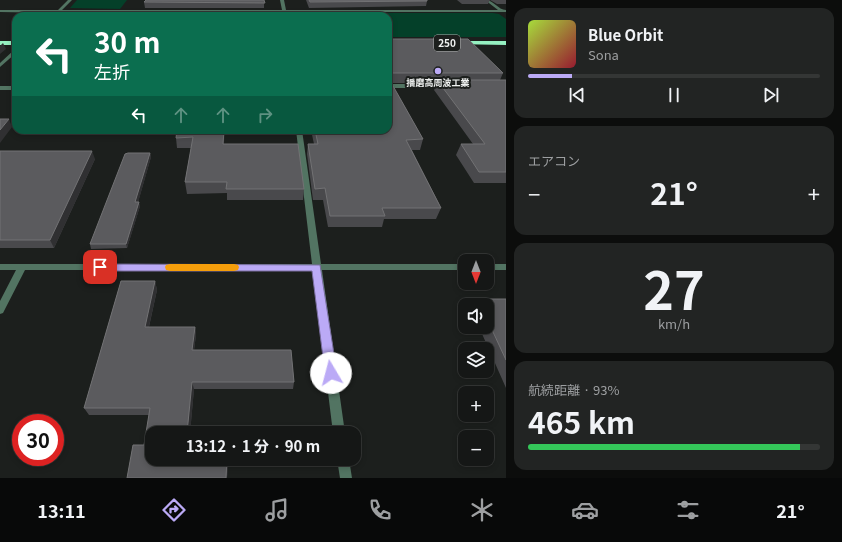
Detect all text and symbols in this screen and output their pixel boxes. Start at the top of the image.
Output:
text: 30 m [94,21,160,61]
text: Blue Orbit [588,24,663,45]
icon: left [28,28,80,80]
road number: 250 [434,35,460,51]
text: Sona [588,45,619,64]
text: 左折 [94,58,130,84]
marker: 播磨高周波工業 [433,66,443,76]
place label: 播磨高周波工業 [405,76,470,89]
icon: previous [566,84,588,106]
icon: pause [663,84,685,106]
icon: next [760,84,782,106]
icon: left [128,104,150,126]
icon: ahead [170,104,192,126]
icon: ahead [212,104,234,126]
icon: right [254,104,276,126]
text: エアコン [528,151,580,170]
text: 21° [650,170,698,214]
text: − [528,177,540,209]
text: + [808,177,820,209]
pin [83,250,117,284]
text: 27 [643,250,705,325]
north arrow [458,254,494,290]
map controls [458,254,494,466]
icon: arrive [89,256,111,278]
button: sound [458,298,494,334]
text: km/h [658,314,690,333]
button: layers [458,342,494,378]
position arrow [310,352,352,394]
text: 航続距離 · 93% [528,380,620,399]
button: + [458,386,494,422]
text: 465 km [528,399,635,443]
speed limit sign: 30 [12,414,64,466]
button: − [458,430,494,466]
text: 13:12 · 1 分 · 90 m [186,435,320,456]
icon: directions [160,496,188,524]
icon: music [263,496,291,524]
icon: phone [366,496,394,524]
icon: climate [468,496,496,524]
icon: car [571,496,599,524]
icon: filters [674,496,702,524]
text: 13:11 [37,497,86,523]
text: 21° [776,497,805,523]

